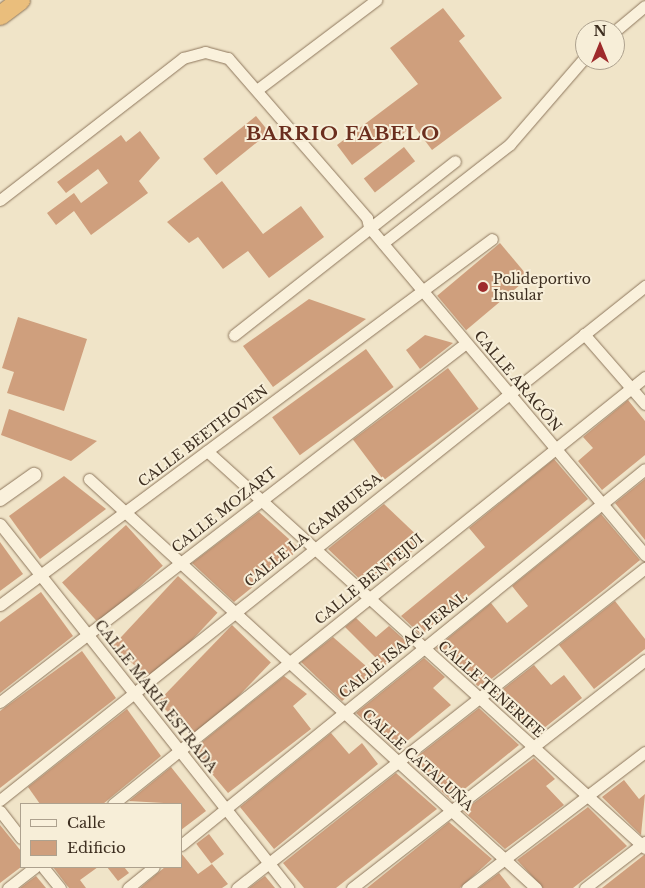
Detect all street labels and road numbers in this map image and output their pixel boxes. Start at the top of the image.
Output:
street label: CALLE ARAGÓN [471,327,565,435]
street label: CALLE BEETHOVEN [135,382,271,490]
street label: CALLE MOZART [168,464,280,556]
street label: CALLE LA GAMBUESA [241,469,385,591]
street label: CALLE BENTEJUI [311,530,427,628]
street label: CALLE ISAAC PERAL [336,588,470,702]
street label: CALLE MARIA ESTRADA [91,616,221,776]
street label: CALLE TENERIFE [434,637,548,741]
street label: CALLE CATALUÑA [359,706,477,814]

